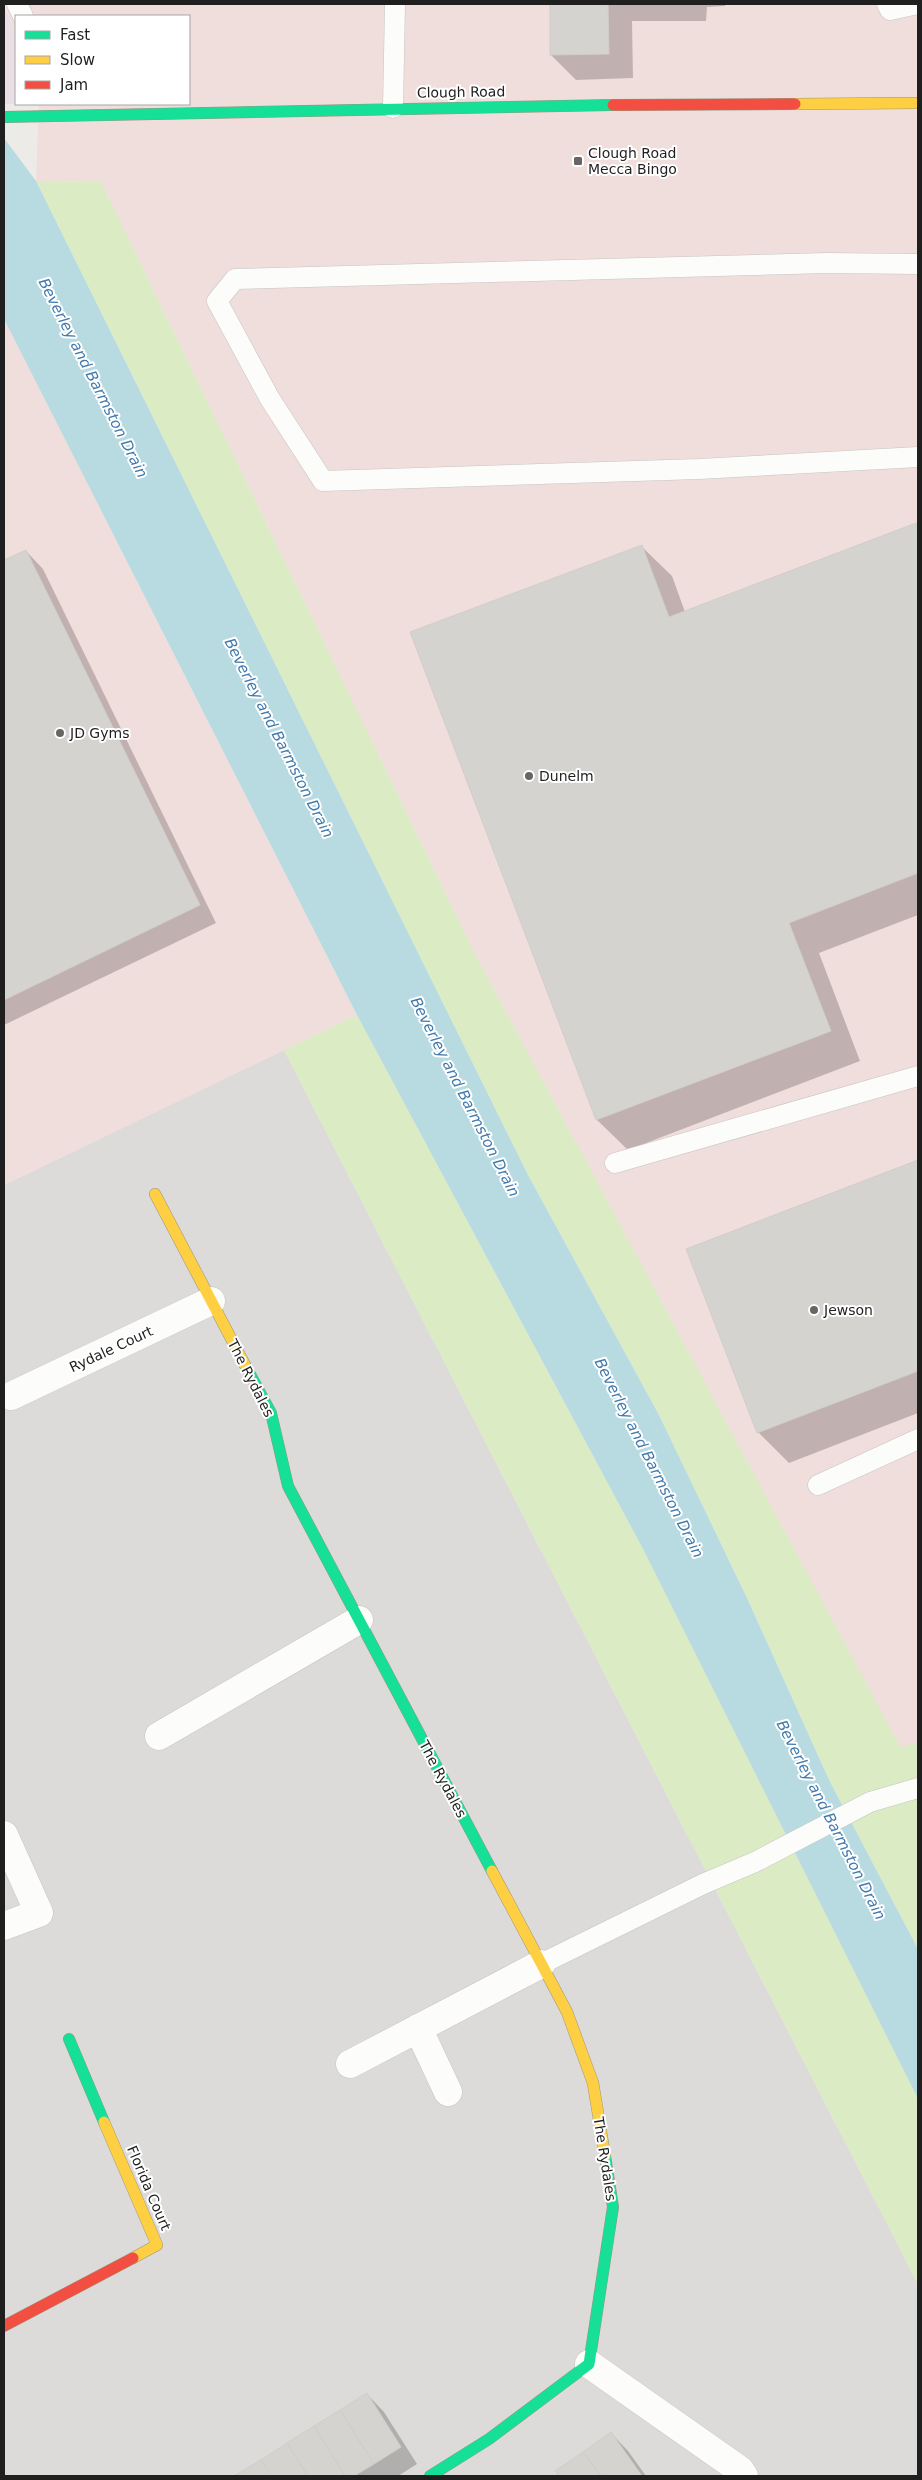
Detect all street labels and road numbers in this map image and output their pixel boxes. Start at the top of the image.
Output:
street label: Clough Road [417,83,505,101]
street label: Rydale Court [67,1322,156,1375]
street label: The Rydales [224,1336,277,1419]
street label: The Rydales [416,1737,470,1820]
street label: The Rydales [590,2115,620,2202]
street label: Florida Court [124,2143,174,2233]

